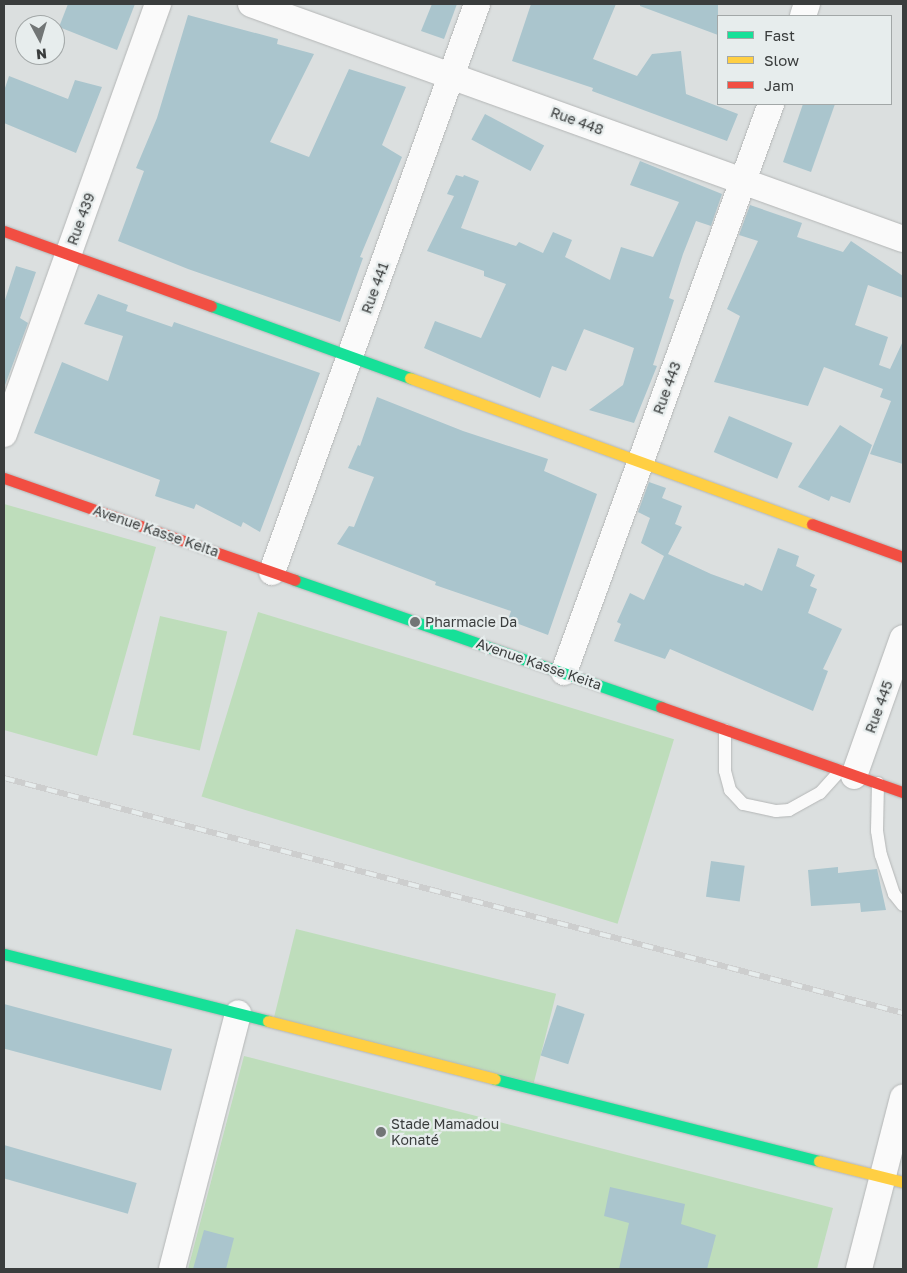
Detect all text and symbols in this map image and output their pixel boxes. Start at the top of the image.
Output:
north arrow [15,15,65,65]
legend [717,15,892,105]
text: Fast [764,26,795,44]
text: N [35,45,48,63]
text: Slow [764,51,799,69]
text: Jam [764,76,794,94]
street label: Rue 448 [548,104,606,138]
street label: Rue 439 [64,191,98,247]
street label: Rue 441 [358,260,392,316]
street label: Rue 443 [650,359,684,417]
street label: Avenue Kasse Keita [91,502,221,560]
place label: Pharmacie Da [425,614,517,630]
marker: Pharmacie Da [409,616,421,628]
street label: Avenue Kasse Keita [474,635,604,693]
street label: Rue 445 [862,679,896,735]
place label: Stade Mamadou Konaté [391,1116,499,1148]
marker: Stade Mamadou Konaté [375,1126,387,1138]

